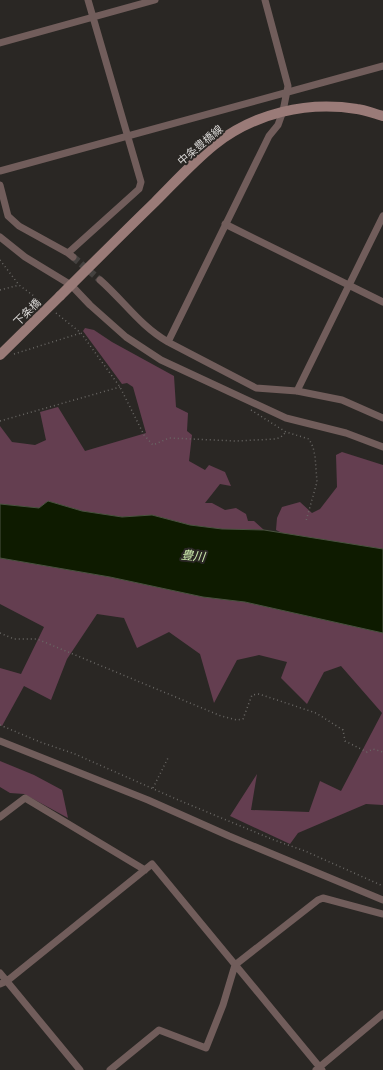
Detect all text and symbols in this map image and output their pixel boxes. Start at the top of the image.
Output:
street label: 中条豊橋線 [174,122,226,169]
street label: 下条橋 [10,295,44,329]
water label: 豊川 [180,547,208,565]

